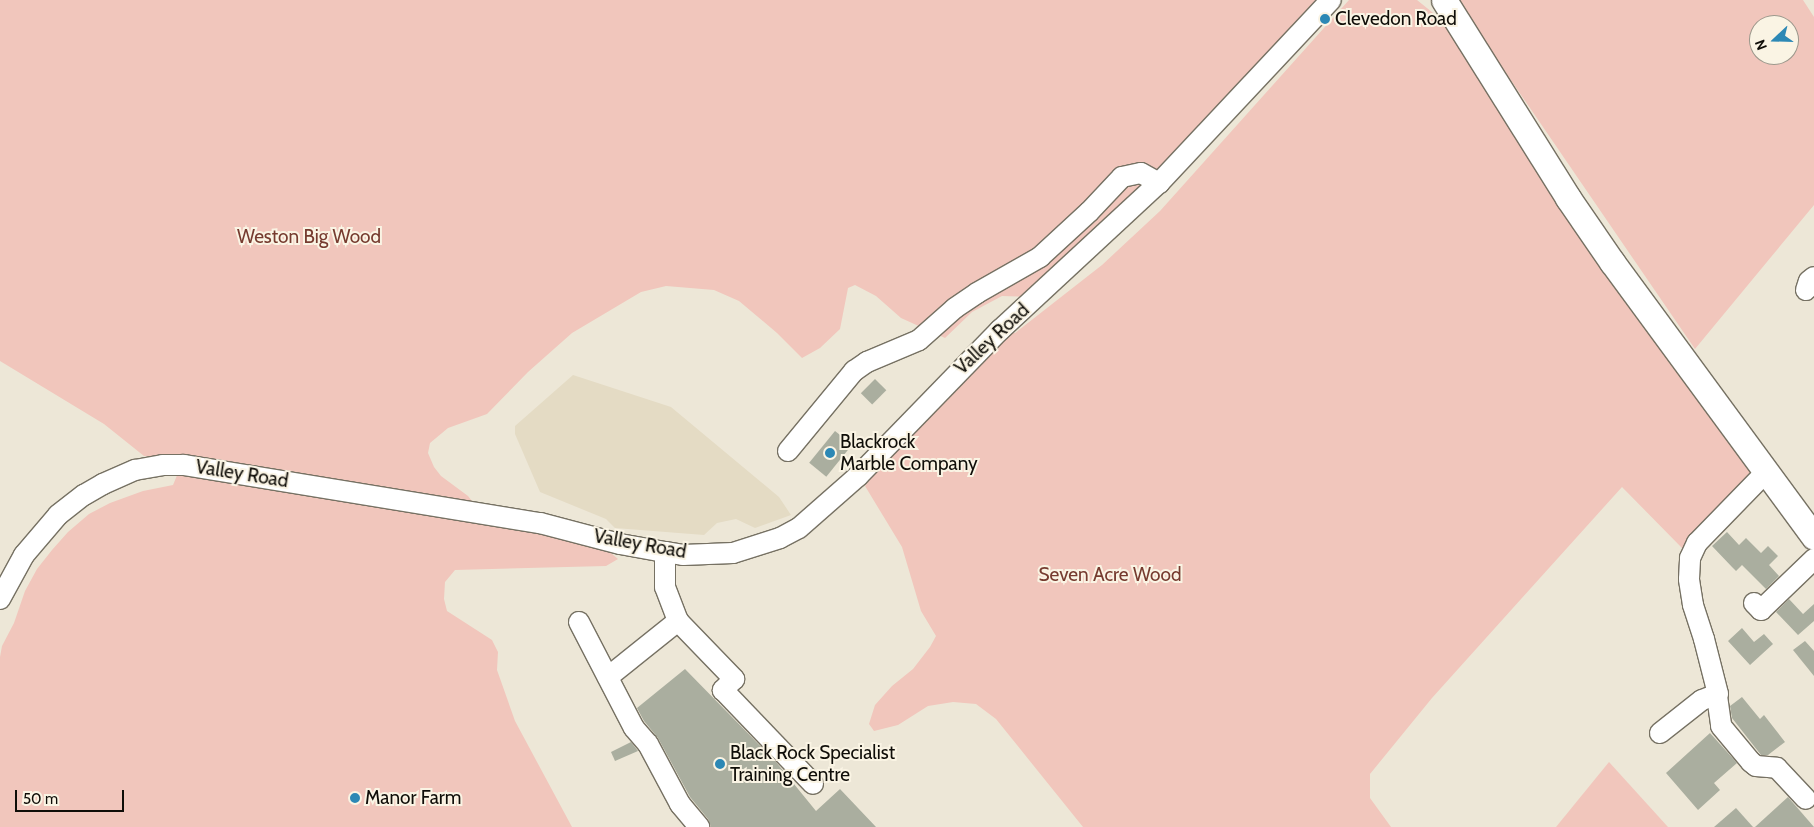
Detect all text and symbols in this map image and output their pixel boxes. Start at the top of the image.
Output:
place label: Clevedon Road [1335,8,1457,30]
marker: Clevedon Road [1319,13,1331,25]
north arrow [1749,15,1799,65]
text: N [1751,37,1771,53]
park label: Weston Big Wood [237,226,381,248]
street label: Valley Road [950,299,1034,379]
place label: Blackrock Marble Company [840,431,978,475]
marker: Blackrock Marble Company [824,447,836,459]
street label: Valley Road [194,455,290,493]
street label: Valley Road [592,525,688,563]
park label: Seven Acre Wood [1038,564,1182,586]
place label: Black Rock Specialist Training Centre [730,742,895,786]
marker: Black Rock Specialist Training Centre [714,758,726,770]
scale bar [18,780,126,812]
place label: Manor Farm [365,787,461,809]
text: 50 m [23,790,58,808]
marker: Manor Farm [349,792,361,804]

